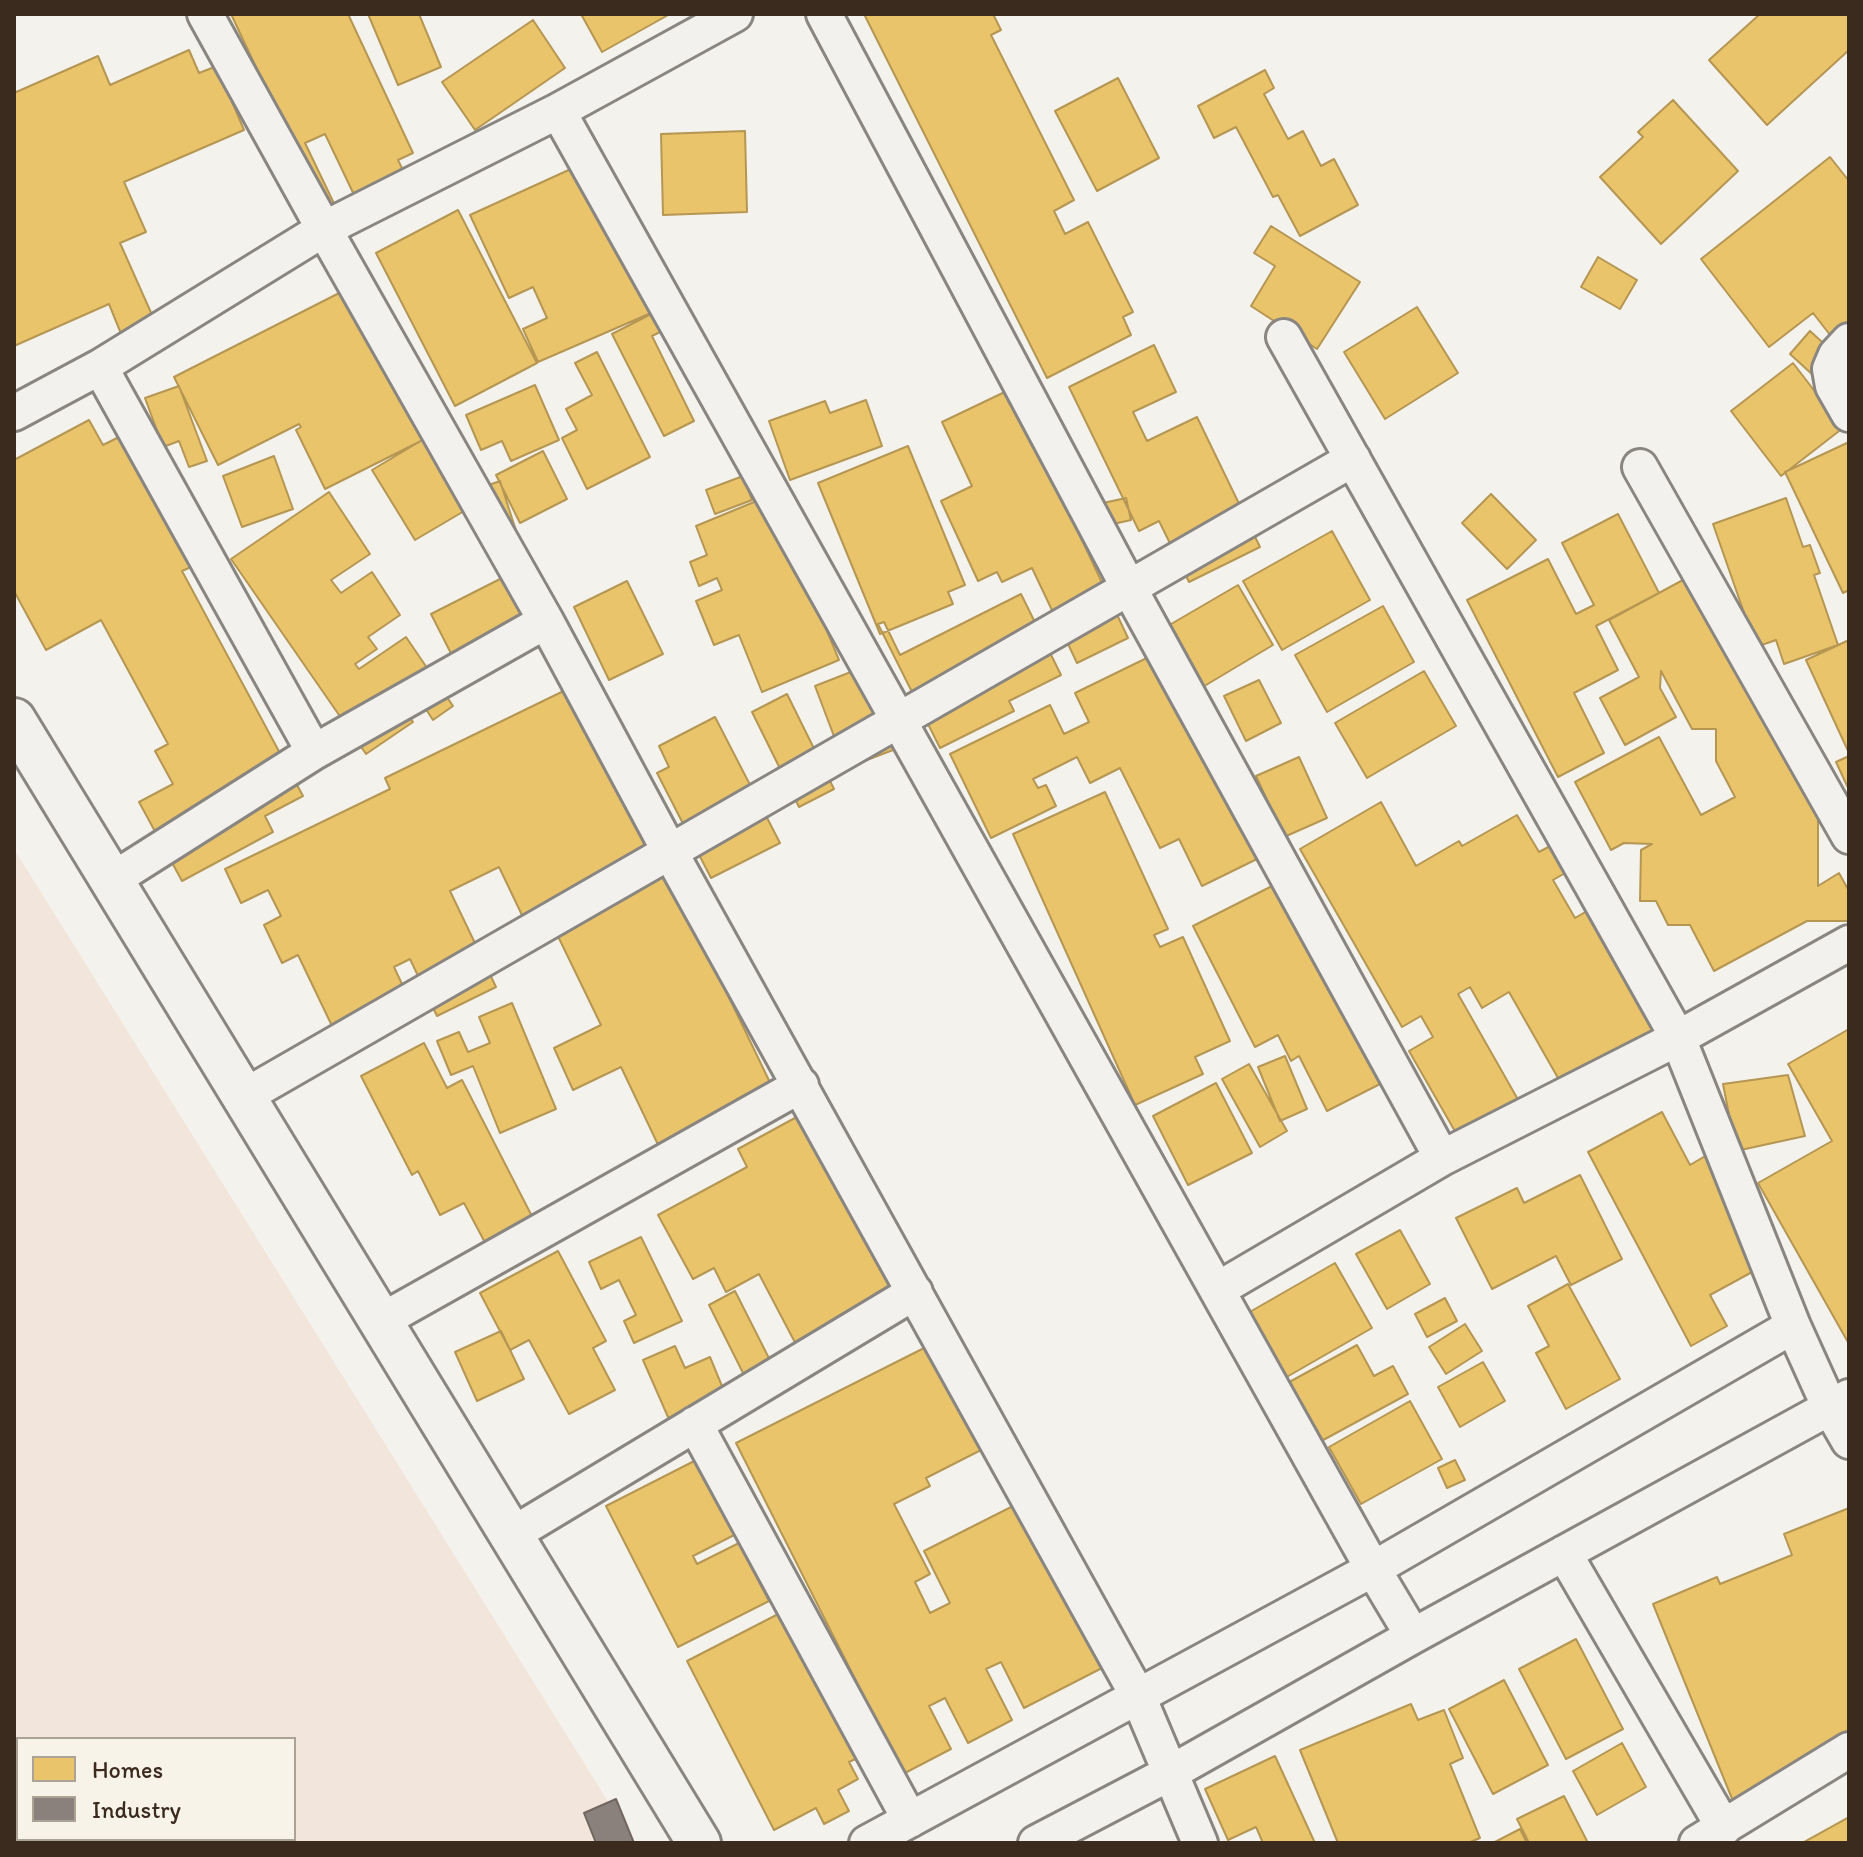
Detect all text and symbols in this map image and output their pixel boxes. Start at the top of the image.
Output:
legend [16,1737,296,1841]
text: Homes [92,1755,163,1784]
text: Industry [92,1795,181,1824]

